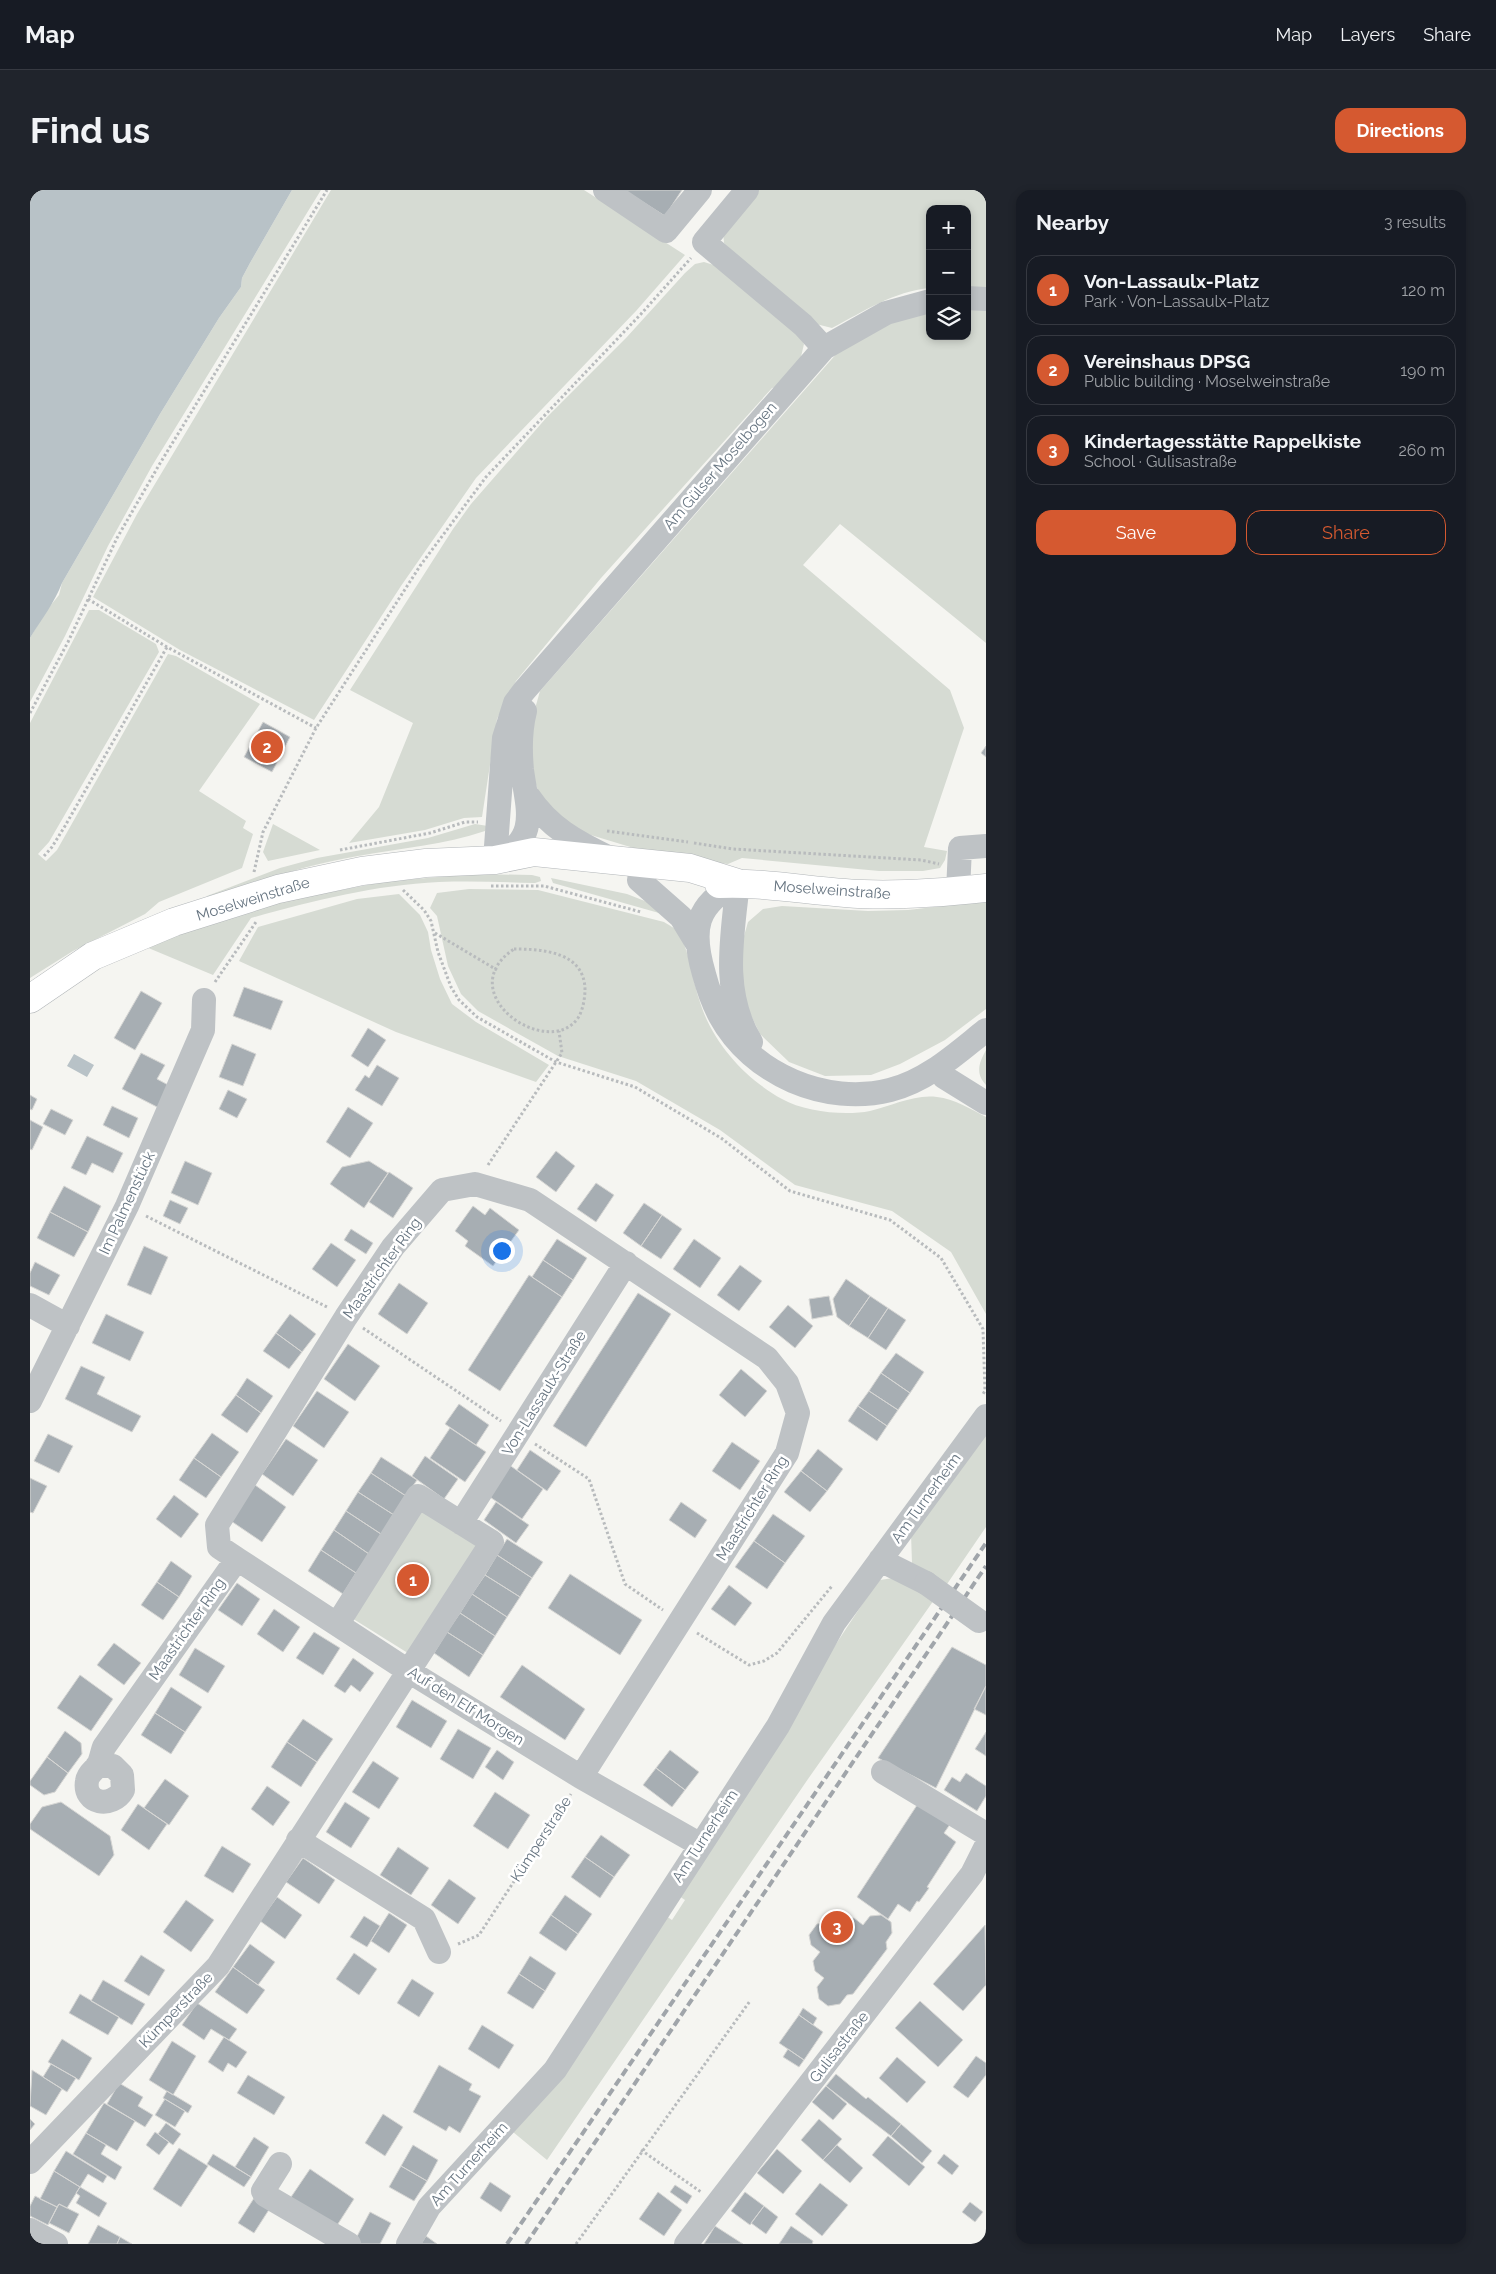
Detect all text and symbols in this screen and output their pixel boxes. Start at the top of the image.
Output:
text: Map [25,20,75,49]
text: Map [1276,24,1312,45]
text: Layers [1340,24,1395,45]
text: Share [1423,24,1471,45]
button: Directions [1335,108,1466,153]
text: Find us [30,110,150,151]
map controls [926,205,971,340]
button: + [926,205,971,250]
text: Nearby [1036,210,1109,235]
text: 3 results [1384,213,1446,232]
button: − [926,250,971,295]
text: Von-Lassaulx-Platz [1084,270,1259,292]
text: 1 [1049,281,1057,300]
text: 120 m [1401,281,1445,300]
text: Park · Von-Lassaulx-Platz [1084,292,1270,311]
button: layers [926,295,971,340]
text: Vereinshaus DPSG [1084,350,1250,372]
text: 2 [1048,361,1058,380]
text: 190 m [1400,361,1445,380]
text: Public building · Moselweinstraße [1084,372,1330,391]
street label: Am Gülser Moselbogen [660,398,780,534]
text: Kindertagesstätte Rappelkiste [1084,430,1361,452]
text: 3 [1049,441,1057,460]
text: 260 m [1398,441,1445,460]
text: School · Gulisastraße [1084,452,1237,471]
button: Save [1036,510,1236,555]
button: Share [1246,510,1446,555]
pin: 2 [251,728,283,766]
street label: Moselweinstraße [194,873,312,925]
street label: Moselweinstraße [773,877,891,903]
street label: Im Palmenstück [95,1149,159,1257]
street label: Maastrichter Ring [339,1214,425,1322]
your location [489,1238,515,1264]
street label: Von-Lassaulx-Straße [498,1327,590,1459]
street label: Am Turnerheim [887,1450,965,1546]
street label: Maastrichter Ring [712,1452,792,1564]
pin: 1 [397,1561,429,1599]
street label: Maastrichter Ring [145,1574,229,1684]
street label: Auf den Elf Morgen [405,1663,527,1749]
street label: Am Turnerheim [668,1786,742,1886]
street label: Kümperstraße [507,1793,575,1885]
pin: 3 [821,1908,853,1946]
street label: Kümperstraße [135,1968,217,2052]
street label: Gulisastraße [806,2008,872,2086]
street label: Am Turnerheim [427,2118,511,2210]

